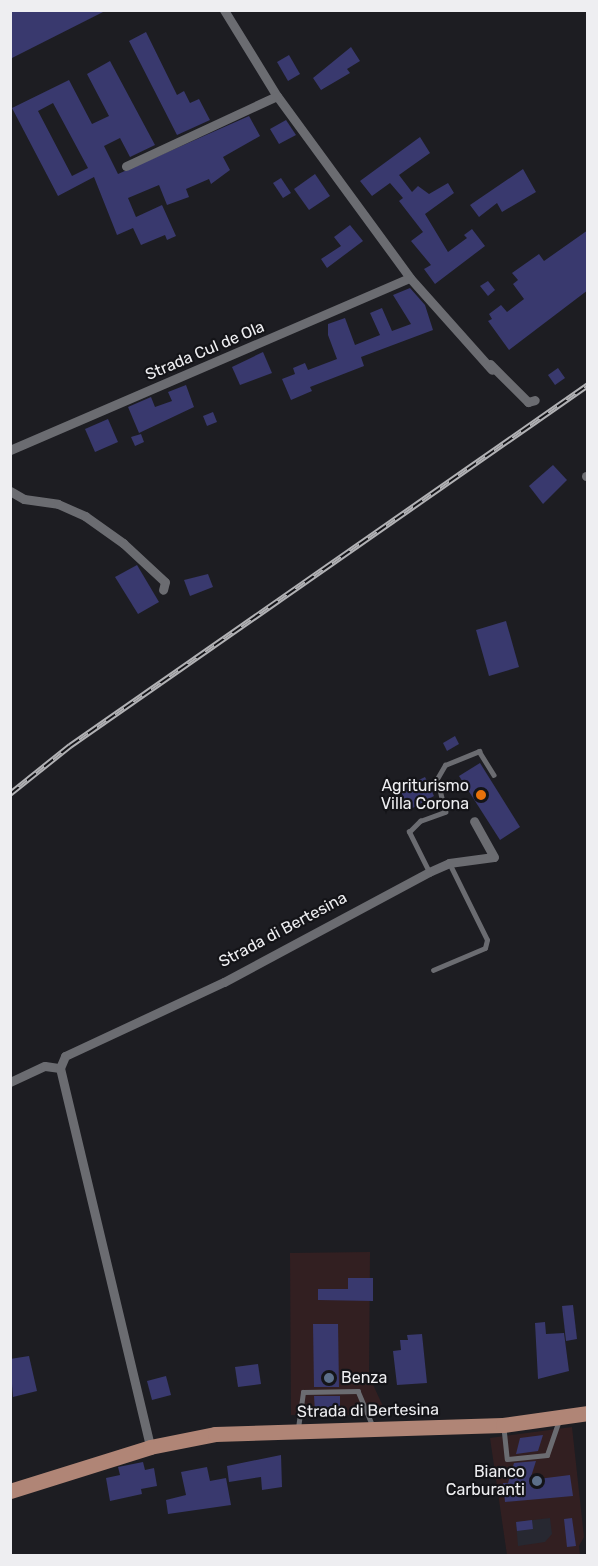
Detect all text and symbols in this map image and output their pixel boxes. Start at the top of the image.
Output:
street label: Strada Cul de Ola [143,317,267,385]
place label: Agriturismo Villa Corona [381,776,469,814]
marker: Agriturismo Villa Corona [474,788,488,802]
street label: Strada di Bertesina [216,888,350,972]
place label: Benza [341,1368,387,1388]
marker: Benza [322,1371,336,1385]
street label: Strada di Bertesina [297,1400,439,1422]
place label: Bianco Carburanti [446,1462,525,1500]
marker: Bianco Carburanti [530,1474,544,1488]

